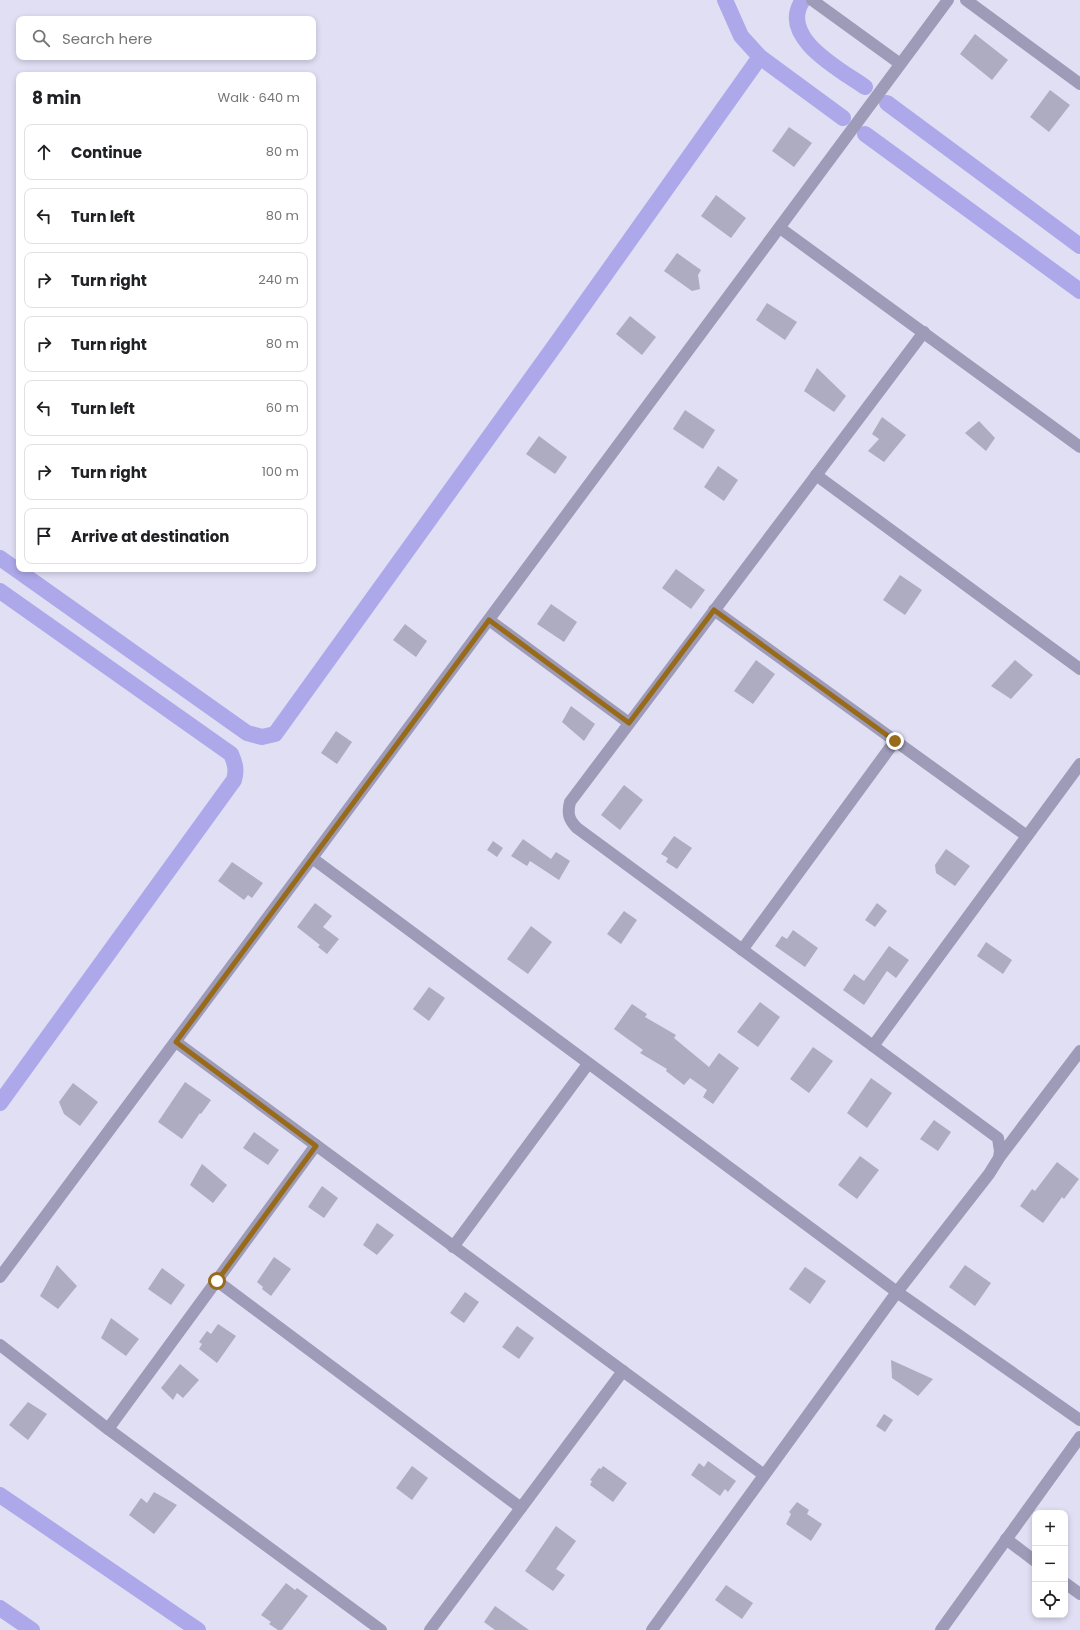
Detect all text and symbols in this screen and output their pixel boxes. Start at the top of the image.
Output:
search box [16,16,316,60]
icon: search [30,27,52,49]
text: Search here [62,28,152,49]
text: 8 min [32,86,81,110]
text: Walk · 640 m [217,88,300,107]
icon: ahead [33,141,55,163]
text: Continue [71,142,142,163]
text: 80 m [266,142,299,161]
icon: left [33,205,55,227]
text: Turn left [71,206,135,227]
text: 80 m [266,206,299,225]
icon: right [33,269,55,291]
text: Turn right [71,270,147,291]
text: 240 m [258,270,299,289]
icon: right [33,333,55,355]
text: Turn right [71,334,147,355]
text: 80 m [266,334,299,353]
icon: left [33,397,55,419]
text: Turn left [71,398,135,419]
text: 60 m [266,398,299,417]
icon: right [33,461,55,483]
text: Turn right [71,462,147,483]
text: 100 m [262,462,299,481]
icon: arrive [33,525,55,547]
text: Arrive at destination [71,526,229,547]
route end [886,732,904,750]
route start [208,1272,226,1290]
map controls [1032,1510,1068,1618]
button: + [1032,1510,1068,1546]
button: − [1032,1546,1068,1582]
button: locate [1032,1582,1068,1618]

